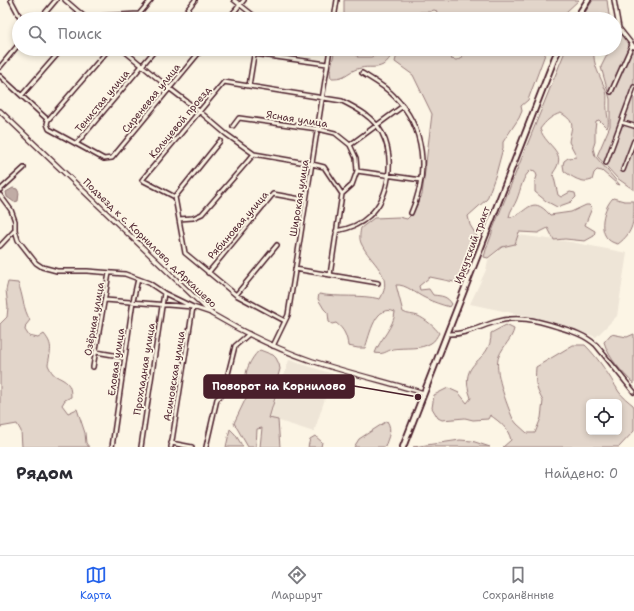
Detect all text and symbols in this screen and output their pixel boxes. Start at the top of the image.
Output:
search box [12,12,622,56]
icon: search [26,23,48,45]
text: Поиск [58,24,102,44]
street label: Сиреневая улица [119,60,184,135]
street label: Тенистая улица [72,66,132,135]
street label: Кольцевой проезд [146,83,214,161]
street label: Ясная улица [265,108,329,130]
street label: Широкая улица [286,158,312,238]
street label: Подъезд к с. Корнилово, д.Аркашево [80,176,220,310]
street label: Рябиновая улица [205,188,272,262]
street label: Иркутский тракт [451,204,493,286]
street label: Озёрная улица [81,280,107,357]
street label: Прохладная улица [130,321,158,416]
street label: Еловая улица [105,327,127,397]
street label: Асиновская улица [160,329,188,422]
callout: Поворот на Корнилово [204,375,354,398]
text: Поворот на Корнилово [212,379,346,394]
map controls [586,399,622,435]
button: locate [586,399,622,435]
text: Рядом [16,462,73,484]
text: Найдено: 0 [544,465,618,482]
tab: Карта [80,564,111,603]
tab: Маршрут [271,564,322,603]
tab: Сохранённые [482,564,554,603]

